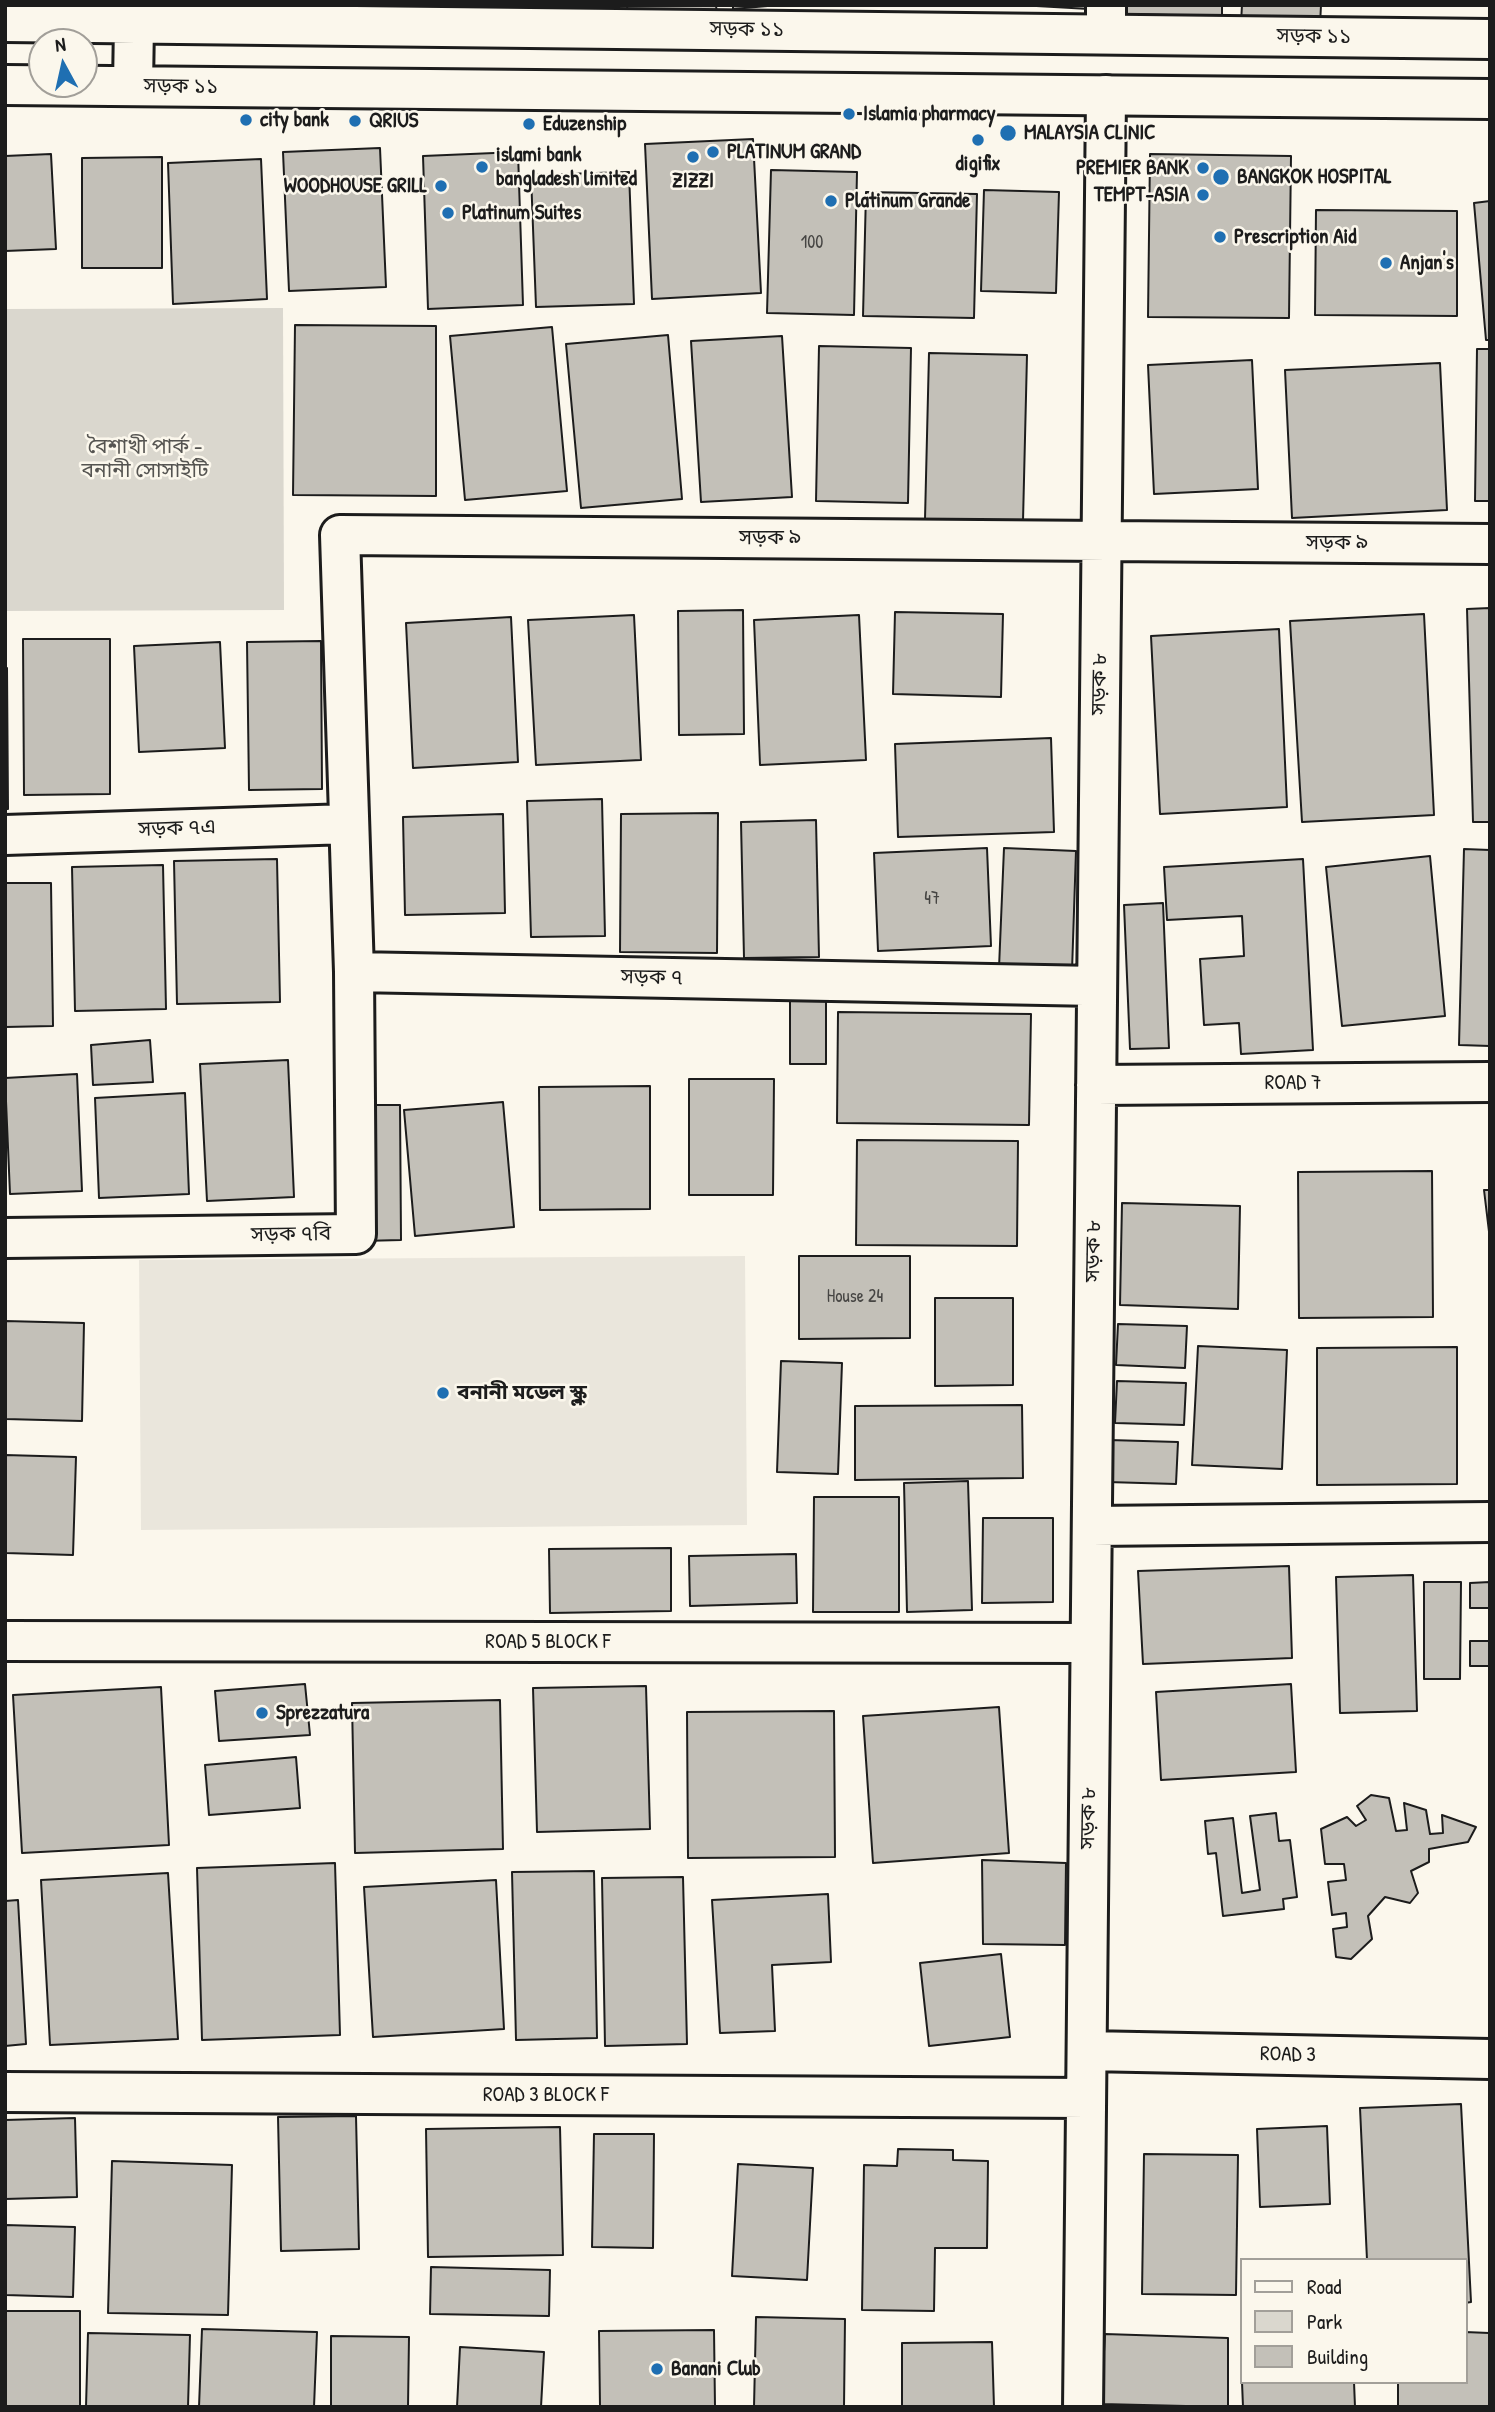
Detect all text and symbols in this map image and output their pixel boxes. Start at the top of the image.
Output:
street label: সড়ক ১১ [709,17,785,43]
street label: সড়ক ১১ [1276,24,1352,50]
north arrow [28,28,98,98]
text: N [54,31,67,58]
street label: সড়ক ১১ [143,74,219,100]
place label: Islamia pharmacy [863,101,996,127]
marker: Islamia pharmacy [841,106,857,122]
place label: city bank [260,107,329,133]
place label: QRIUS [369,108,418,134]
place label: Eduzenship [543,111,626,137]
marker: city bank [238,112,254,128]
marker: QRIUS [347,113,363,129]
marker: Eduzenship [521,116,537,132]
place label: MALAYSIA CLINIC [1024,120,1156,146]
marker: MALAYSIA CLINIC [998,123,1018,143]
marker: digifix [970,132,986,148]
place label: PLATINUM GRAND [727,139,861,165]
place label: islami bank bangladesh limited [496,142,637,192]
marker: PLATINUM GRAND [705,144,721,160]
marker: ZIZZI [685,149,701,165]
place label: digifix [956,151,1000,177]
place label: PREMIER BANK [1076,155,1189,181]
marker: islami bank bangladesh limited [474,159,490,175]
marker: PREMIER BANK [1195,160,1211,176]
place label: BANGKOK HOSPITAL [1237,164,1392,190]
marker: BANGKOK HOSPITAL [1211,167,1231,187]
place label: ZIZZI [672,168,714,194]
place label: WOODHOUSE GRILL [284,173,427,199]
marker: WOODHOUSE GRILL [433,178,449,194]
place label: TEMPT-ASIA [1094,182,1189,208]
marker: TEMPT-ASIA [1195,187,1211,203]
place label: Platinum Grande [845,188,970,214]
marker: Platinum Grande [823,193,839,209]
place label: Platinum Suites [462,200,581,226]
marker: Platinum Suites [440,205,456,221]
place label: Prescription Aid [1234,224,1356,250]
marker: Prescription Aid [1212,229,1228,245]
house number: 100 [801,232,823,254]
place label: Anjan's [1400,250,1454,276]
marker: Anjan's [1378,255,1394,271]
park label: বৈশাখী পার্ক - বনানী সোসাইটি [81,434,209,484]
street label: সড়ক ৯ [739,525,801,551]
street label: সড়ক ৯ [1306,530,1368,556]
street label: সড়ক ৮ [1087,653,1113,715]
street label: সড়ক ৭এ [138,815,216,843]
house number: 47 [924,888,940,910]
street label: সড়ক ৭ [621,965,683,991]
street label: ROAD 7 [1265,1070,1321,1096]
street label: সড়ক ৮ [1081,1220,1107,1282]
street label: সড়ক ৭বি [251,1222,331,1248]
house number: House 24 [827,1286,883,1308]
place label: বনানী মডেল স্কুল [457,1380,587,1406]
marker: বনানী মডেল স্কুল [435,1385,451,1401]
street label: ROAD 5 BLOCK F [485,1629,611,1655]
place label: Sprezzatura [276,1700,369,1726]
marker: Sprezzatura [254,1705,270,1721]
street label: সড়ক ৮ [1076,1787,1102,1849]
street label: ROAD 3 [1260,2042,1316,2068]
street label: ROAD 3 BLOCK F [483,2082,609,2108]
legend [1240,2258,1467,2384]
text: Road [1307,2272,1341,2301]
text: Park [1307,2307,1342,2336]
text: Building [1307,2342,1368,2371]
place label: Banani Club [671,2356,761,2382]
marker: Banani Club [649,2361,665,2377]

